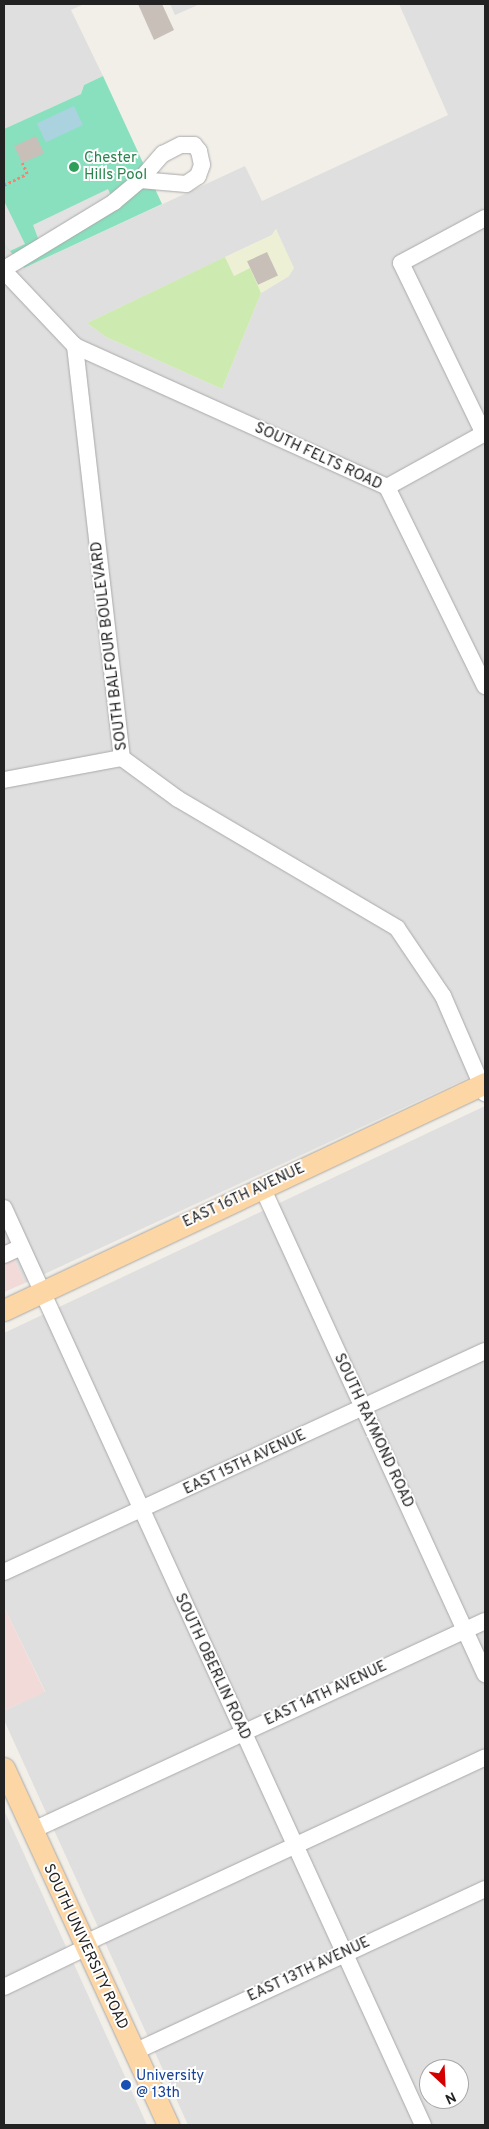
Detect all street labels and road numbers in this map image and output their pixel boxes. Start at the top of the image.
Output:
street label: SOUTH FELTS ROAD [251,419,385,495]
street label: SOUTH BALFOUR BOULEVARD [88,540,132,752]
street label: EAST 16TH AVENUE [180,1160,308,1232]
street label: SOUTH RAYMOND ROAD [329,1351,417,1511]
street label: EAST 15TH AVENUE [180,1426,310,1500]
street label: SOUTH OBERLIN ROAD [170,1591,254,1743]
street label: EAST 14TH AVENUE [261,1658,391,1730]
street label: SOUTH UNIVERSITY ROAD [39,1861,131,2033]
street label: EAST 13TH AVENUE [244,1933,374,2007]

